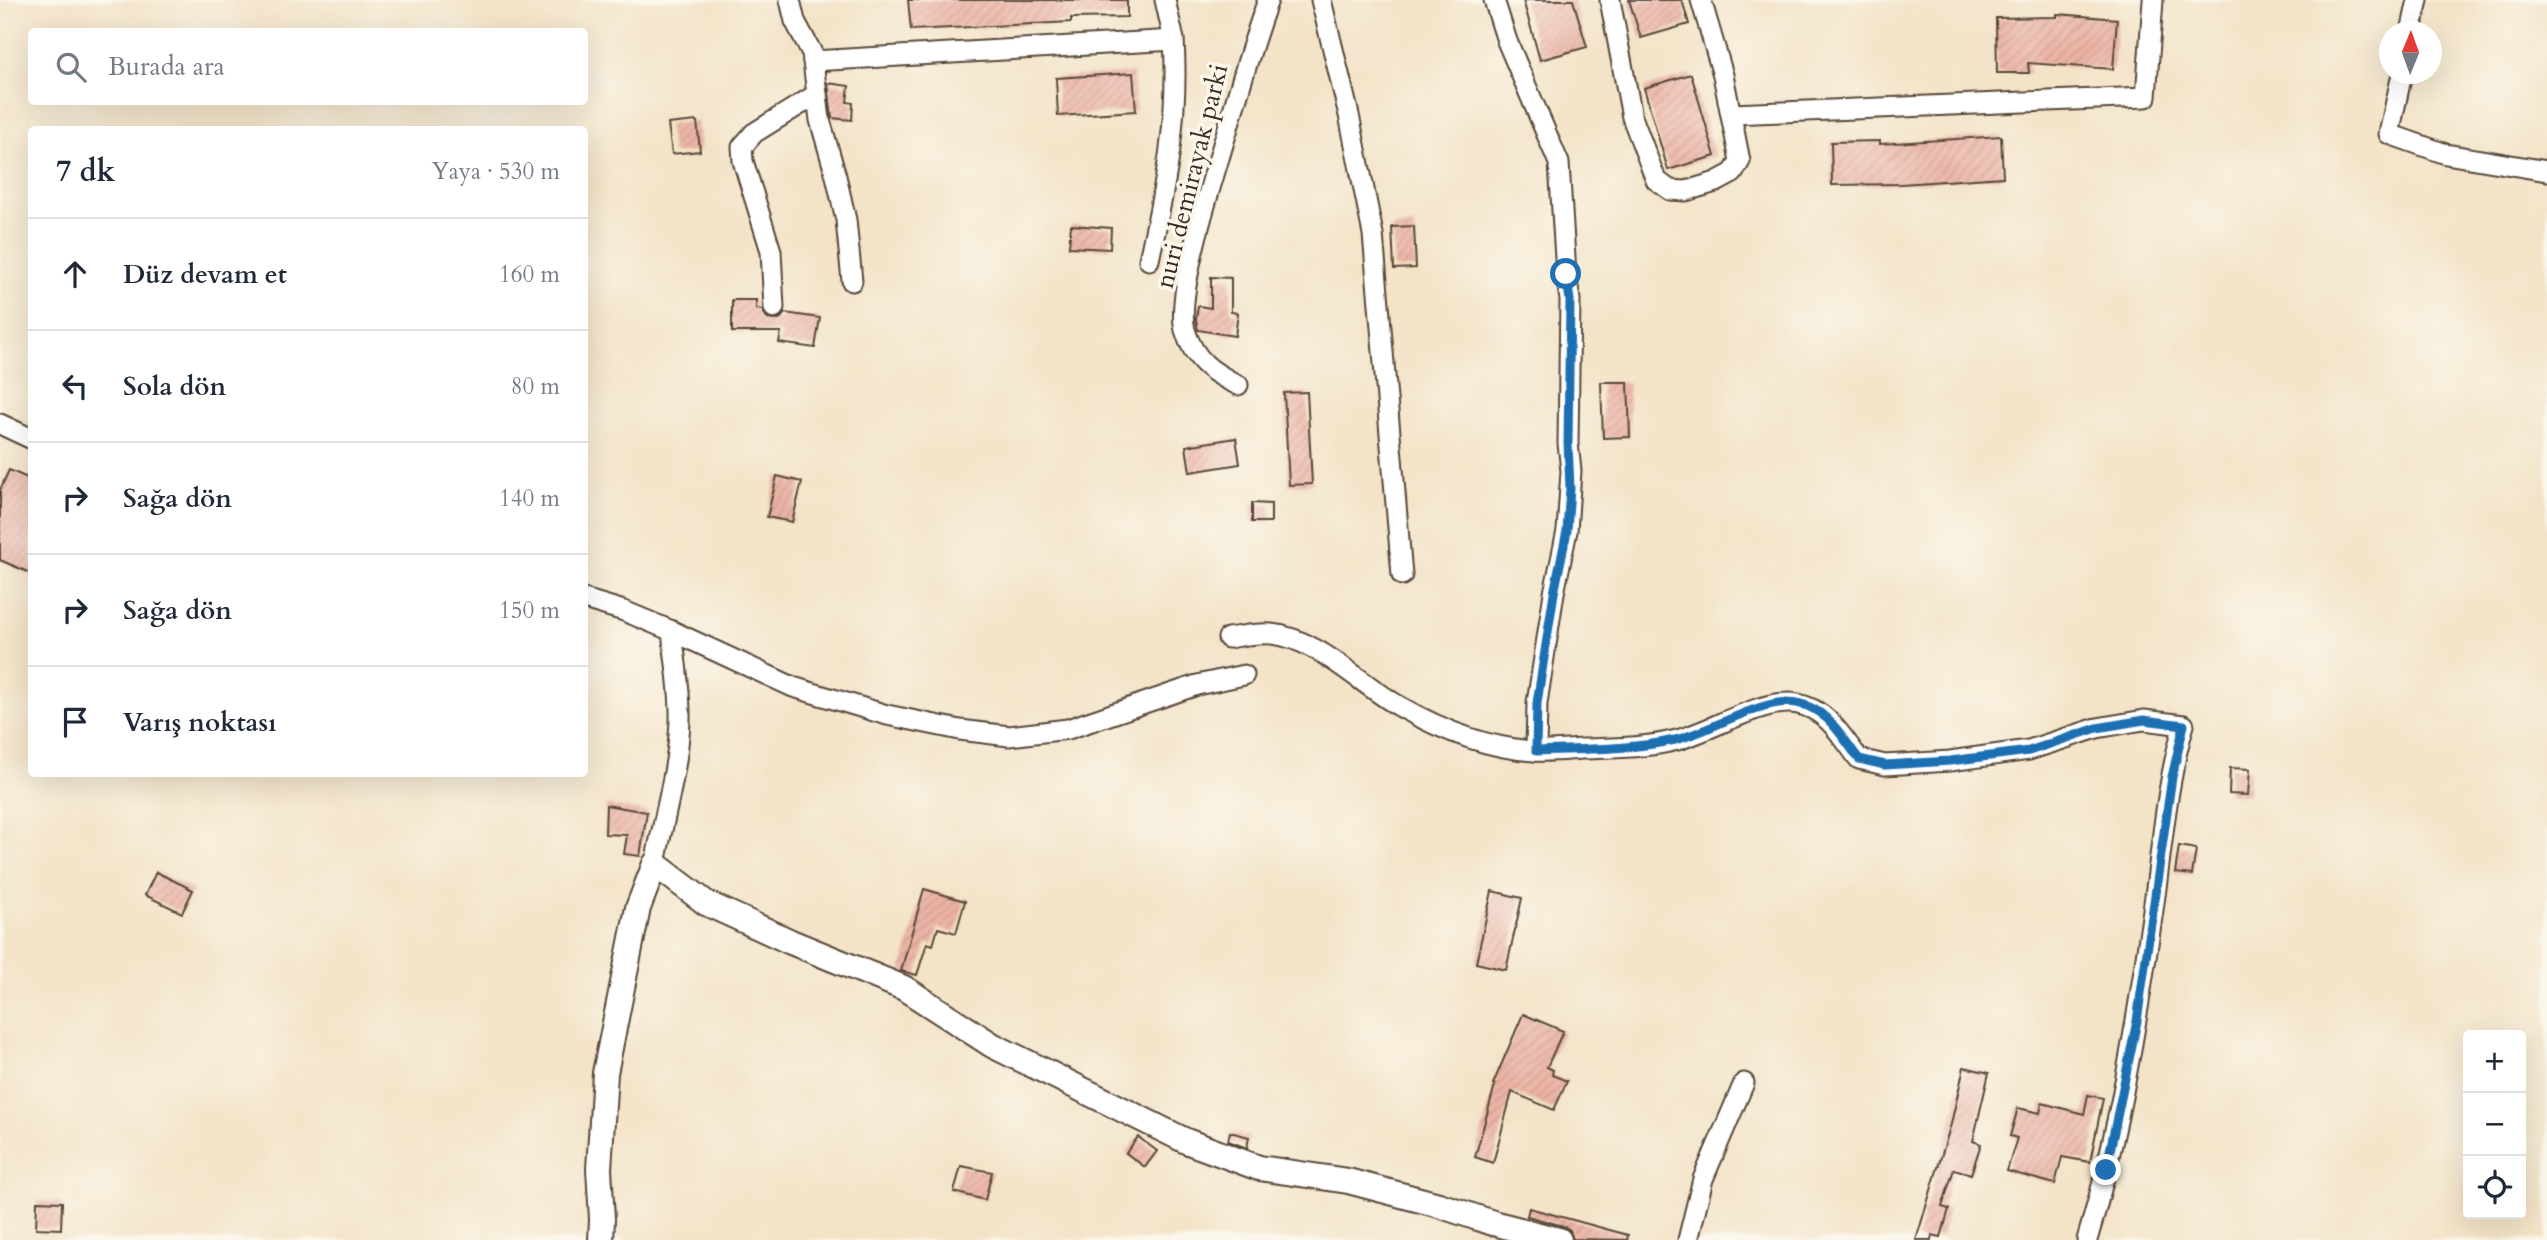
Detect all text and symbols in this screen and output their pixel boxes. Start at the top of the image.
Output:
north arrow [2379,21,2442,84]
search box [28,28,588,105]
icon: search [52,48,90,86]
text: Burada ara [108,49,225,84]
street label: nuri demirayak parki [1147,60,1236,292]
text: 7 dk [56,151,115,192]
text: Yaya · 530 m [432,156,560,187]
icon: ahead [56,255,94,293]
text: Düz devam et [123,257,287,292]
route start [1550,258,1581,289]
text: 160 m [499,259,560,290]
icon: left [56,367,94,405]
text: Sola dön [123,369,226,404]
text: 80 m [511,371,560,402]
icon: right [56,479,94,517]
text: Sağa dön [123,481,232,516]
text: 140 m [499,483,560,514]
icon: right [56,591,94,629]
text: Sağa dön [123,593,232,628]
text: 150 m [499,595,560,626]
icon: arrive [56,703,94,741]
text: Varış noktası [123,705,276,740]
map controls [2463,1030,2526,1219]
button: + [2463,1030,2526,1093]
button: − [2463,1093,2526,1156]
route end [2090,1154,2121,1185]
button: locate [2463,1156,2526,1219]

